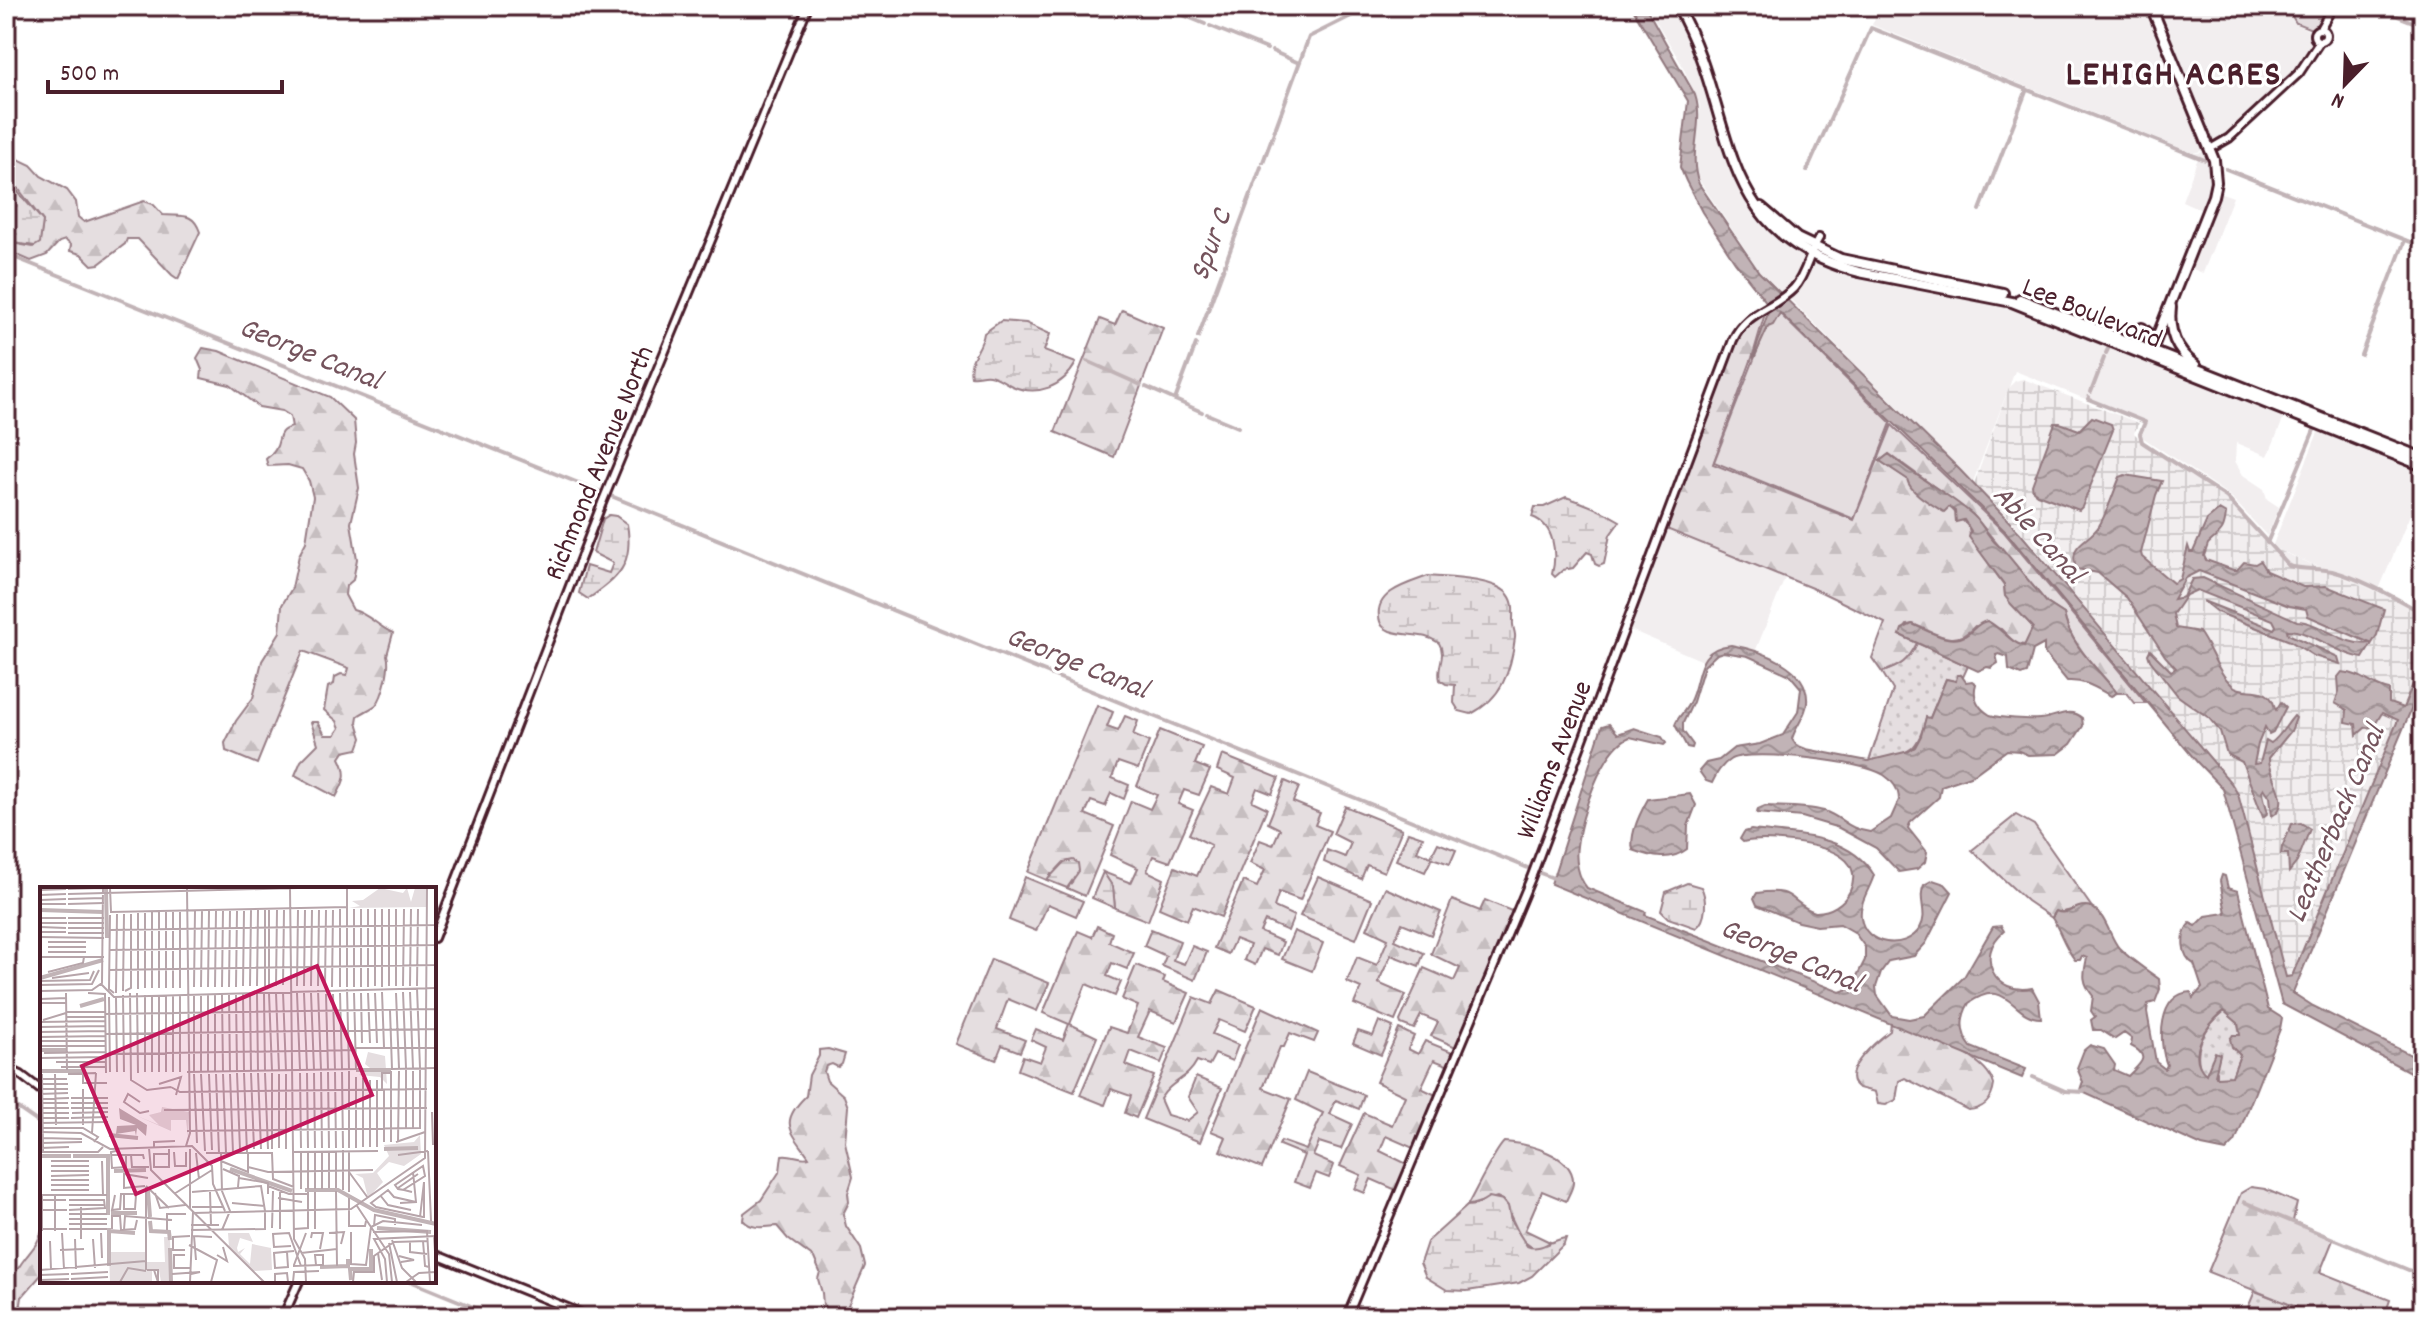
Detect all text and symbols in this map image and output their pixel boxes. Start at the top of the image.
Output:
scale bar [48,44,282,94]
north arrow [2305,44,2385,124]
district label: LEHIGH ACRES [2066,51,2282,103]
text: 500 m [60,58,119,92]
text: N [2327,83,2350,116]
water label: Spur C [1181,202,1247,287]
street label: Lee Boulevard [2015,269,2167,362]
water label: George Canal [232,308,390,405]
street label: Richmond Avenue North [536,341,667,587]
water label: Able Canal [1980,477,2095,597]
water label: George Canal [999,617,1157,714]
street label: Williams Avenue [1508,676,1605,846]
water label: Leatherback Canal [2277,717,2400,930]
inset map [40,887,436,1283]
water label: George Canal [1713,909,1870,1008]

